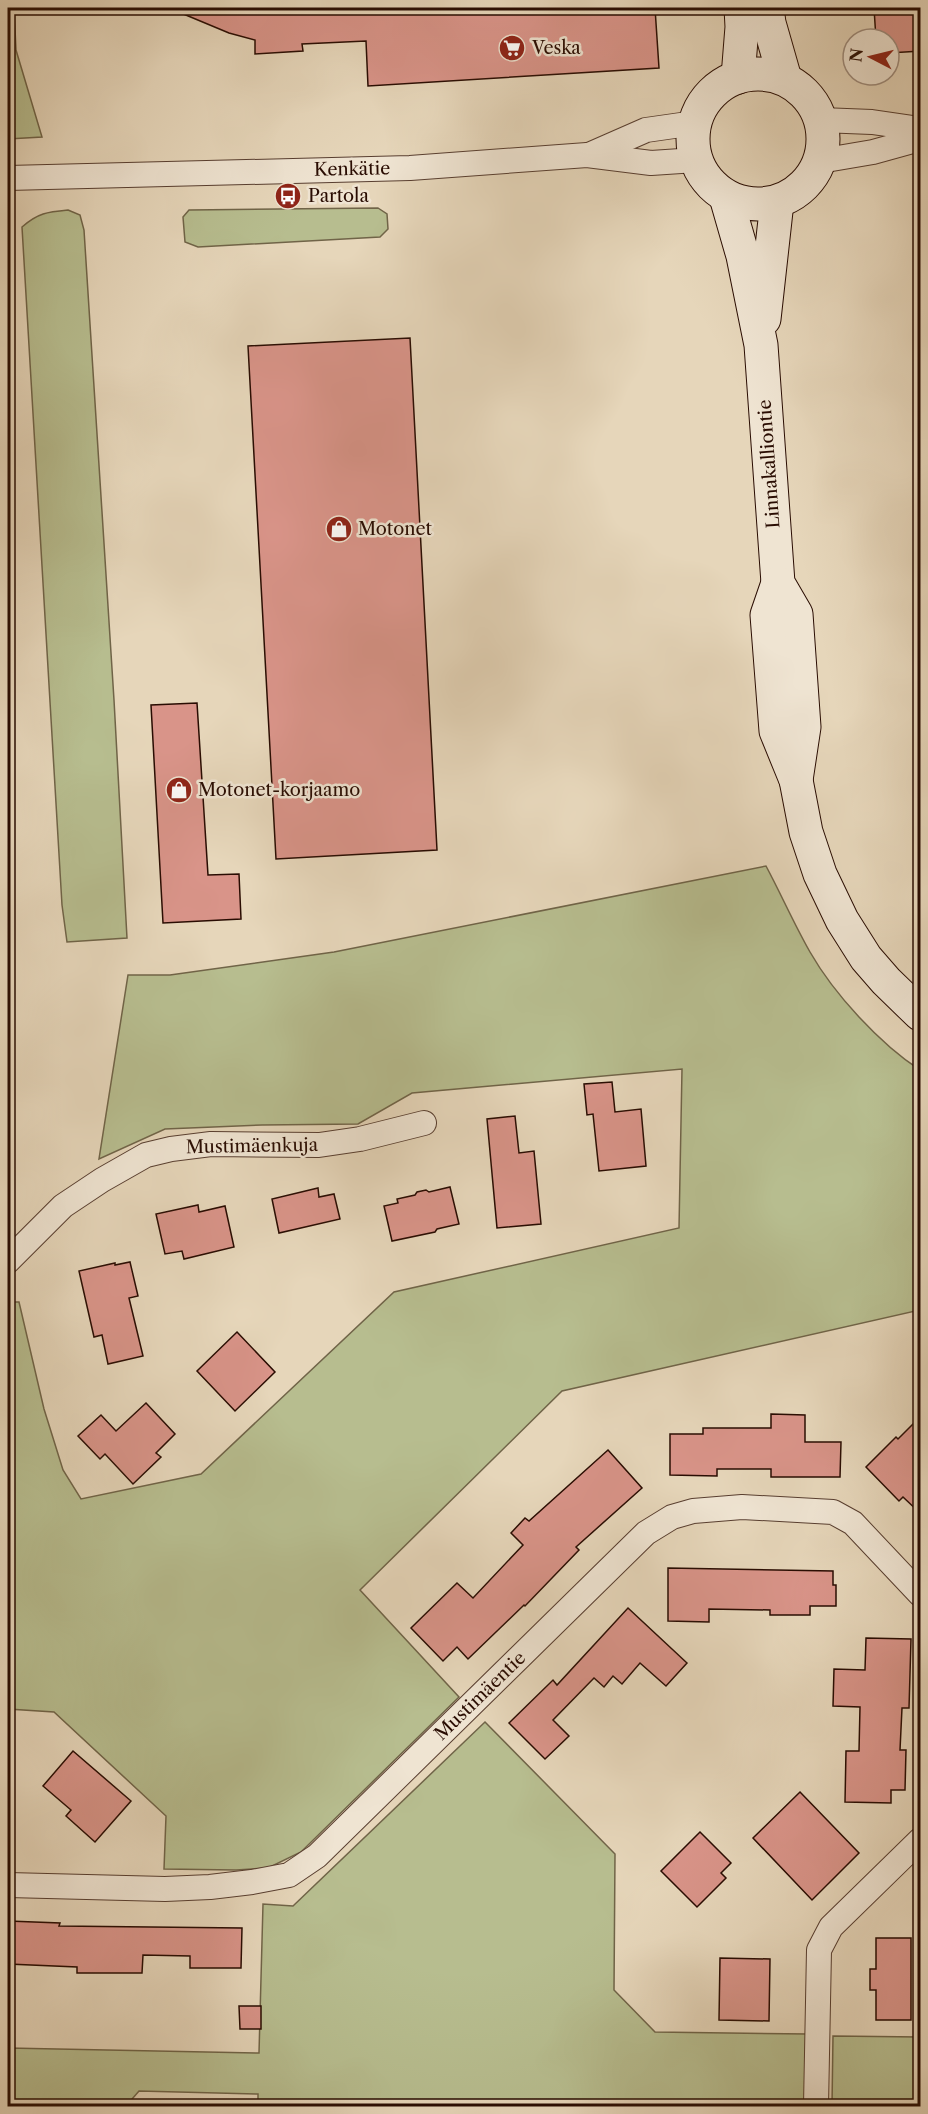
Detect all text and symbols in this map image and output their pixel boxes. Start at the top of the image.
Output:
north arrow [841,27,901,87]
supermarket icon: Veska [497,33,527,63]
place label: Veska [531,37,581,59]
text: N [845,47,867,63]
street label: Kenkätie [314,157,390,181]
bus stop icon: Partola [273,181,303,211]
place label: Partola [308,185,369,207]
street label: Linnakalliontie [754,399,784,529]
shop icon: Motonet [324,514,354,544]
place label: Motonet [358,518,433,540]
shop icon: Motonet-korjaamo [164,775,194,805]
place label: Motonet-korjaamo [198,779,360,801]
street label: Mustimäenkuja [186,1134,319,1158]
street label: Mustimäentie [430,1647,530,1745]

